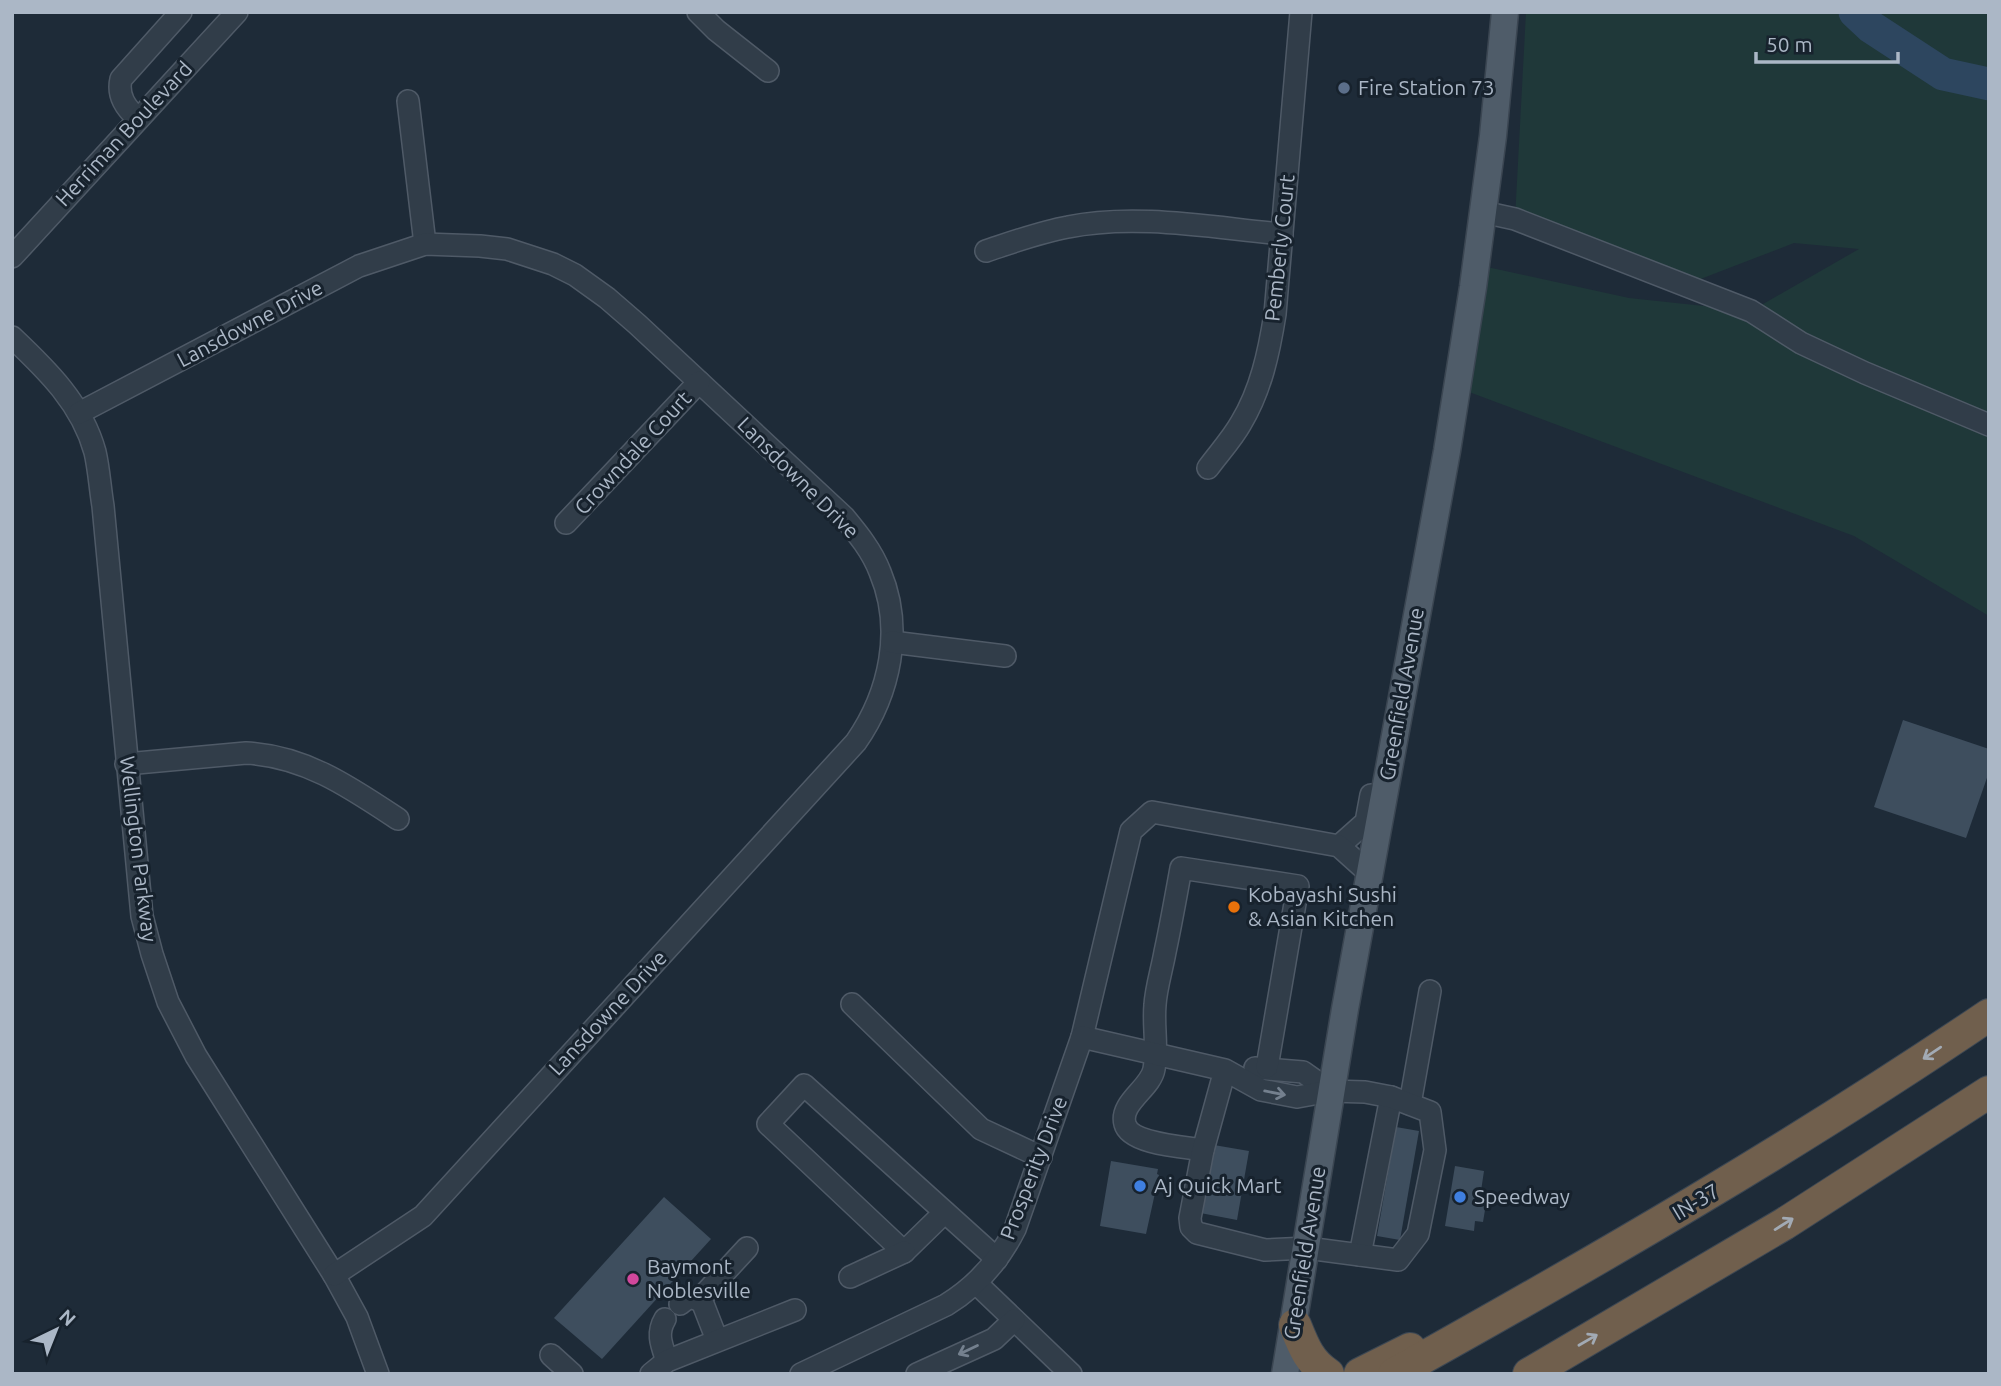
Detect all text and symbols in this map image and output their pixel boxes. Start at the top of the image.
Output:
scale bar [1756,21,1898,65]
text: 50 m [1766,32,1813,56]
street label: Herriman Boulevard [50,56,196,211]
place label: Fire Station 73 [1358,75,1495,99]
marker: Fire Station 73 [1336,80,1352,96]
street label: Pemberly Court [1259,173,1299,322]
street label: Lansdowne Drive [173,275,326,372]
street label: Crowndale Court [569,386,695,519]
street label: Lansdowne Drive [733,412,864,543]
street label: Greenfield Avenue [1374,606,1428,782]
street label: Wellington Parkway [116,755,162,943]
place label: Kobayashi Sushi & Asian Kitchen [1248,882,1397,930]
marker: Kobayashi Sushi & Asian Kitchen [1226,899,1242,915]
street label: Lansdowne Drive [543,945,671,1080]
one-way arrow [1923,1046,1942,1060]
one-way arrow [1263,1086,1286,1100]
street label: Prosperity Drive [995,1093,1071,1243]
street label: Greenfield Avenue [1278,1165,1330,1341]
place label: Aj Quick Mart [1154,1173,1281,1197]
marker: Aj Quick Mart [1132,1178,1148,1194]
street label: IN-37 [1668,1178,1723,1224]
place label: Speedway [1474,1184,1570,1208]
marker: Speedway [1452,1189,1468,1205]
one-way arrow [1773,1216,1793,1230]
place label: Baymont Noblesville [647,1254,751,1302]
marker: Baymont Noblesville [625,1271,641,1287]
north arrow [21,1295,91,1365]
text: N [55,1305,80,1330]
one-way arrow [1577,1332,1597,1346]
one-way arrow [958,1344,979,1357]

